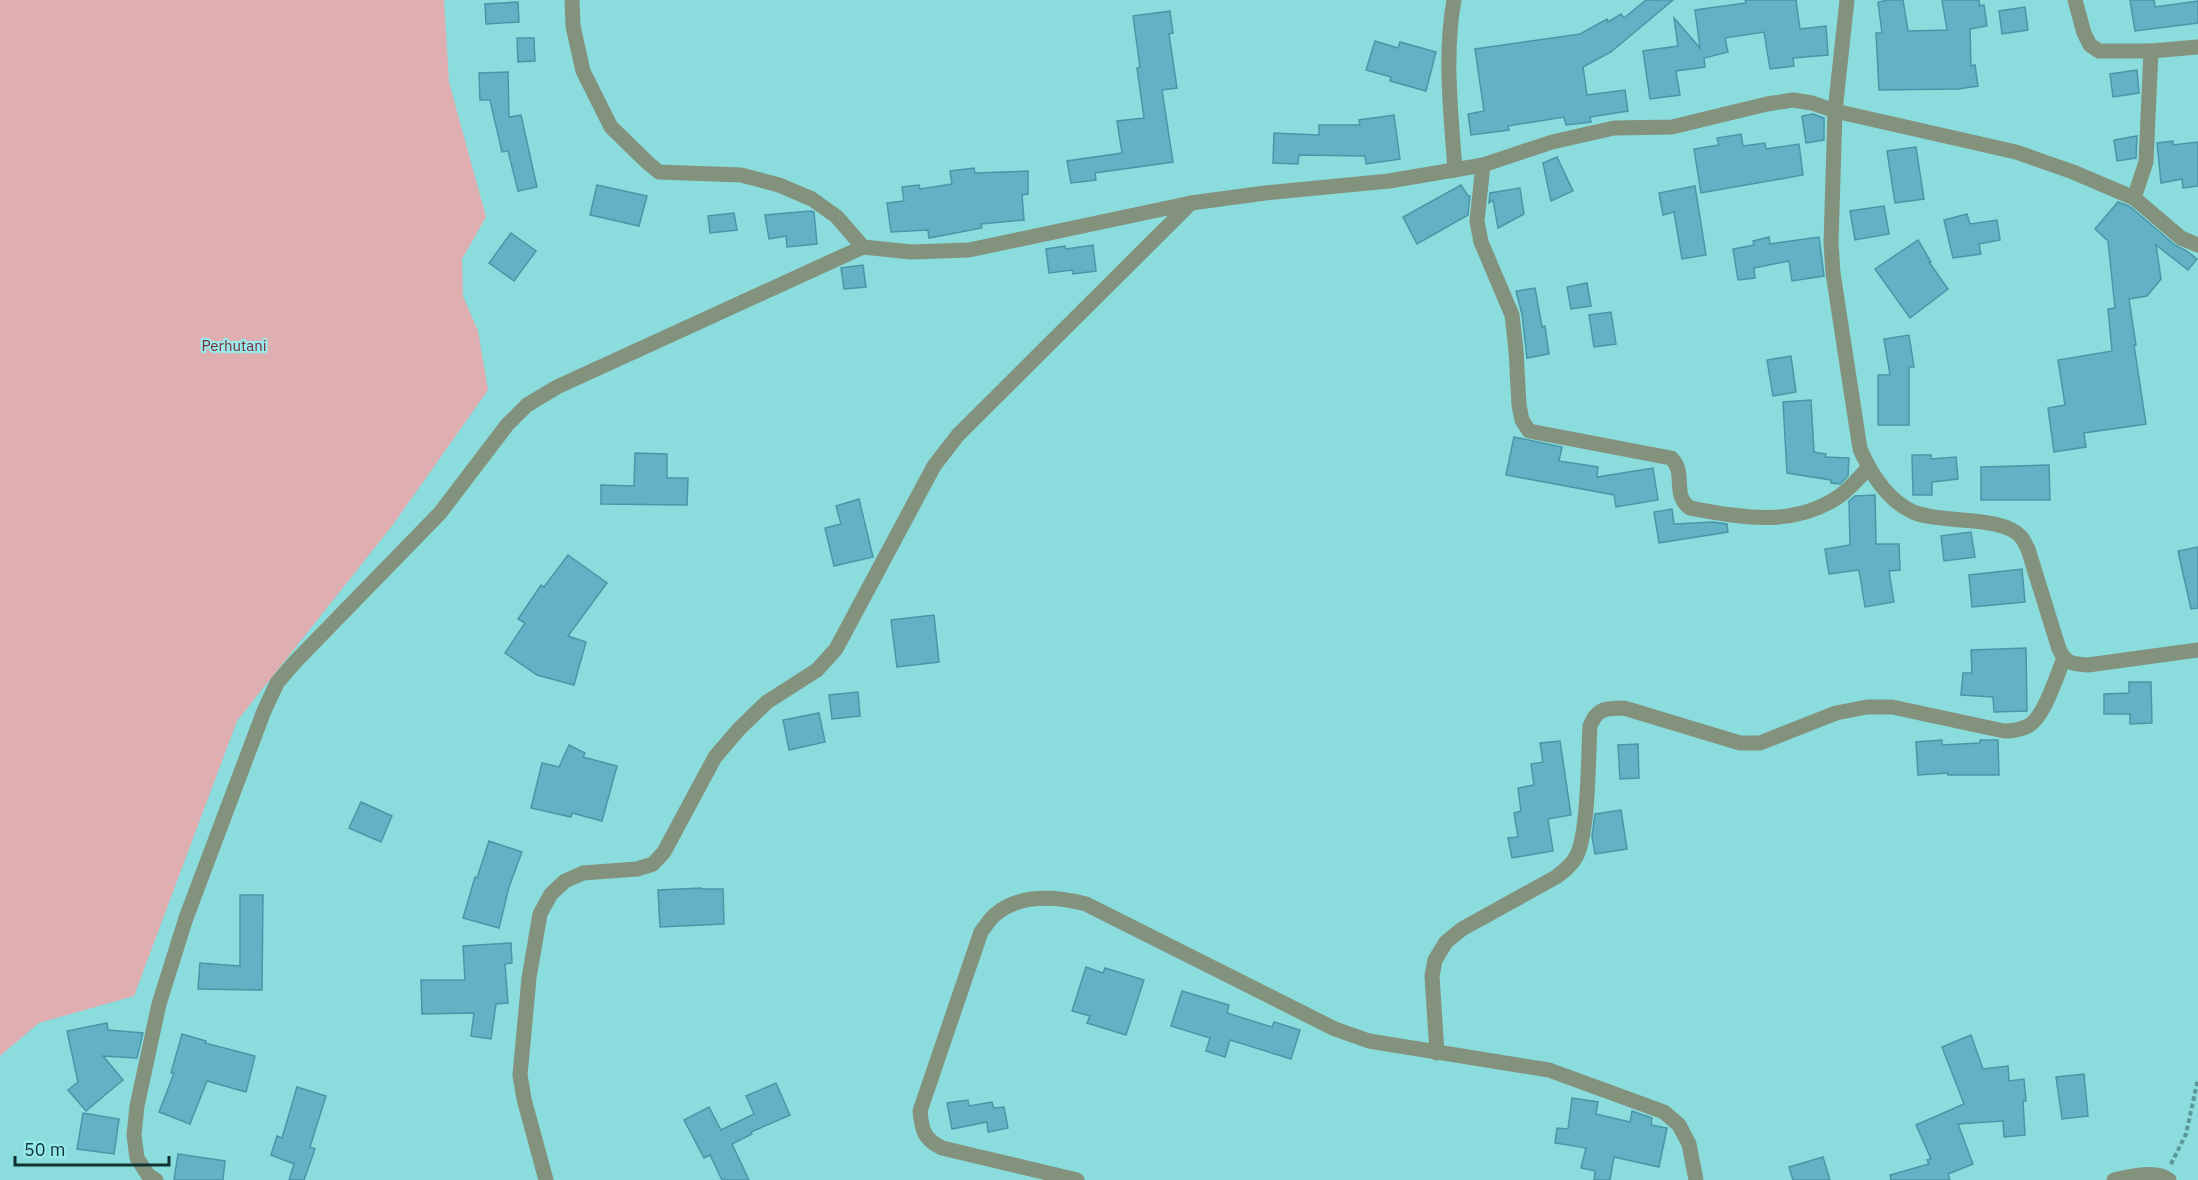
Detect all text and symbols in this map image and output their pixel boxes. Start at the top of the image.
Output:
park label: Perhutani [201,336,267,355]
scale bar [15,1129,170,1167]
text: 50 m [24,1138,66,1161]

